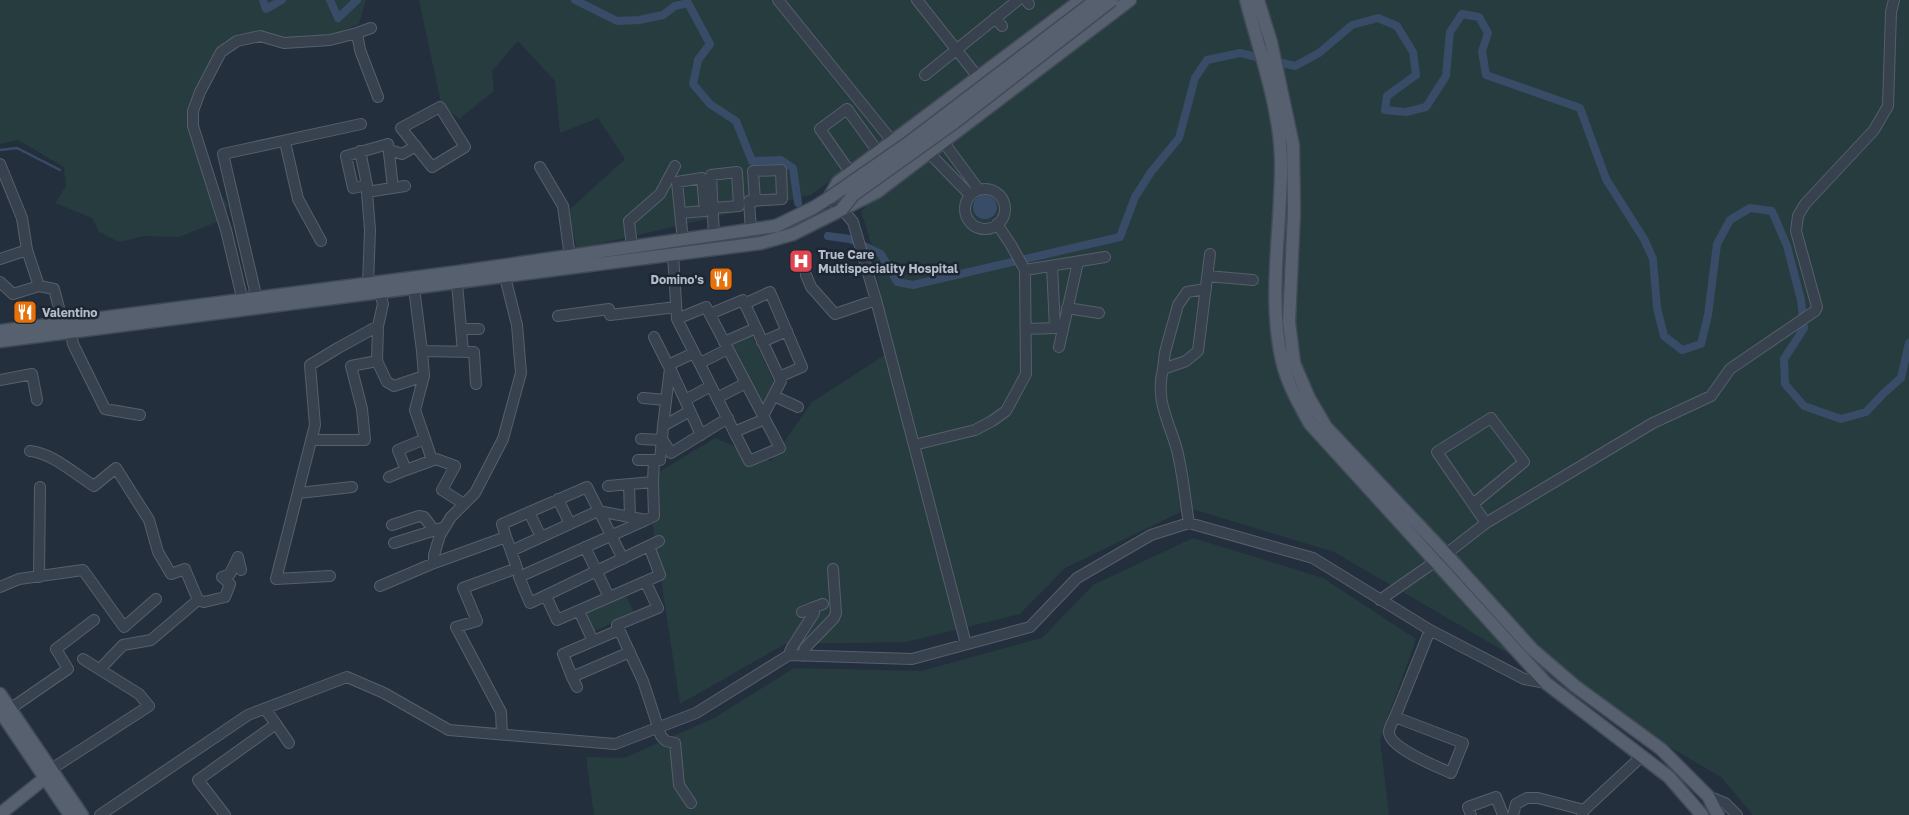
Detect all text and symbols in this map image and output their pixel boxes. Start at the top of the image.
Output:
place label: True Care Multispeciality Hospital [818,247,958,276]
hospital icon: True Care Multispeciality Hospital [788,248,814,274]
restaurant icon: Domino's [708,266,734,292]
place label: Domino's [650,272,704,287]
restaurant icon: Valentino [12,299,38,325]
place label: Valentino [42,305,98,320]

